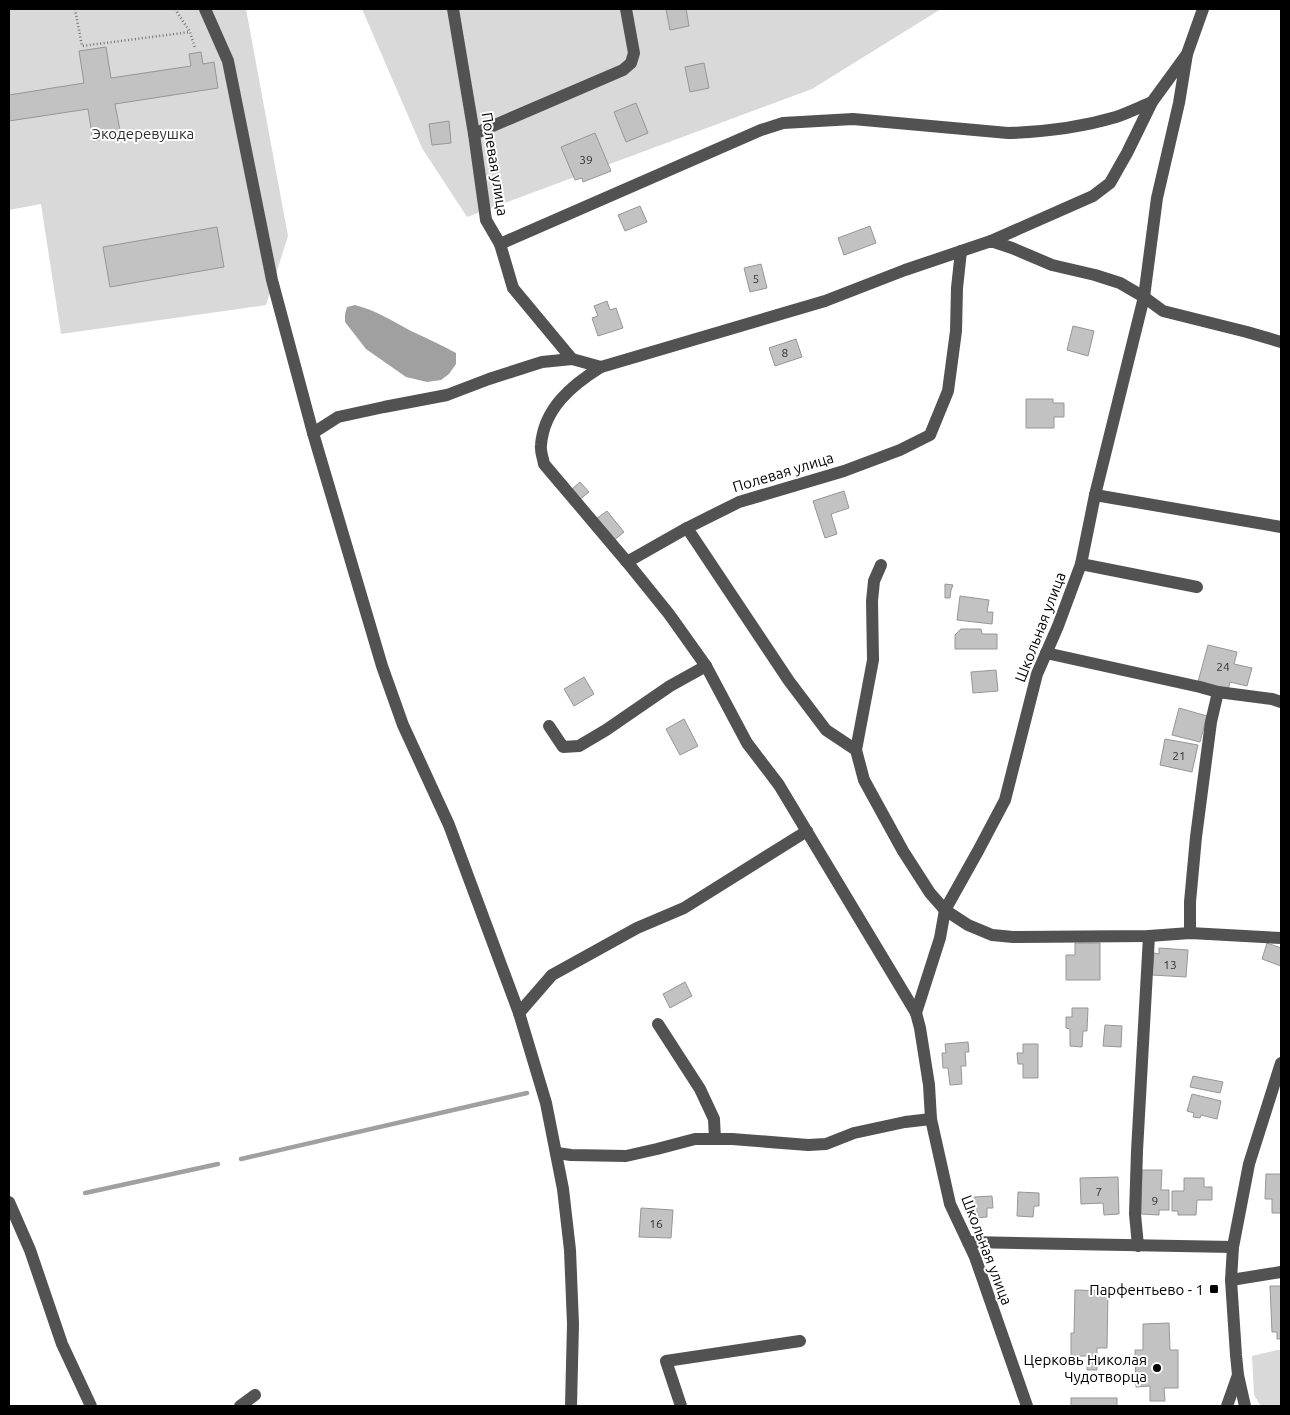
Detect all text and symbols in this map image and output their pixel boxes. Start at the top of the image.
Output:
street label: Полевая улица [478,111,512,217]
park label: Экодеревушка [92,125,194,142]
house number: 39 [579,153,593,166]
house number: 5 [753,272,759,285]
house number: 8 [782,346,789,359]
street label: Полевая улица [730,449,836,495]
street label: Школьная улица [1011,570,1069,684]
house number: 24 [1216,660,1230,673]
house number: 21 [1172,749,1186,762]
house number: 13 [1163,958,1177,971]
house number: 7 [1096,1185,1102,1198]
street label: Школьная улица [958,1193,1016,1307]
house number: 9 [1152,1194,1158,1207]
house number: 16 [649,1217,663,1230]
place label: Парфентьево - 1 [1089,1281,1204,1298]
marker: Парфентьево - 1 [1208,1283,1220,1295]
place label: Церковь Николая Чудотворца [1024,1351,1147,1385]
marker: Церковь Николая Чудотворца [1151,1362,1163,1374]

